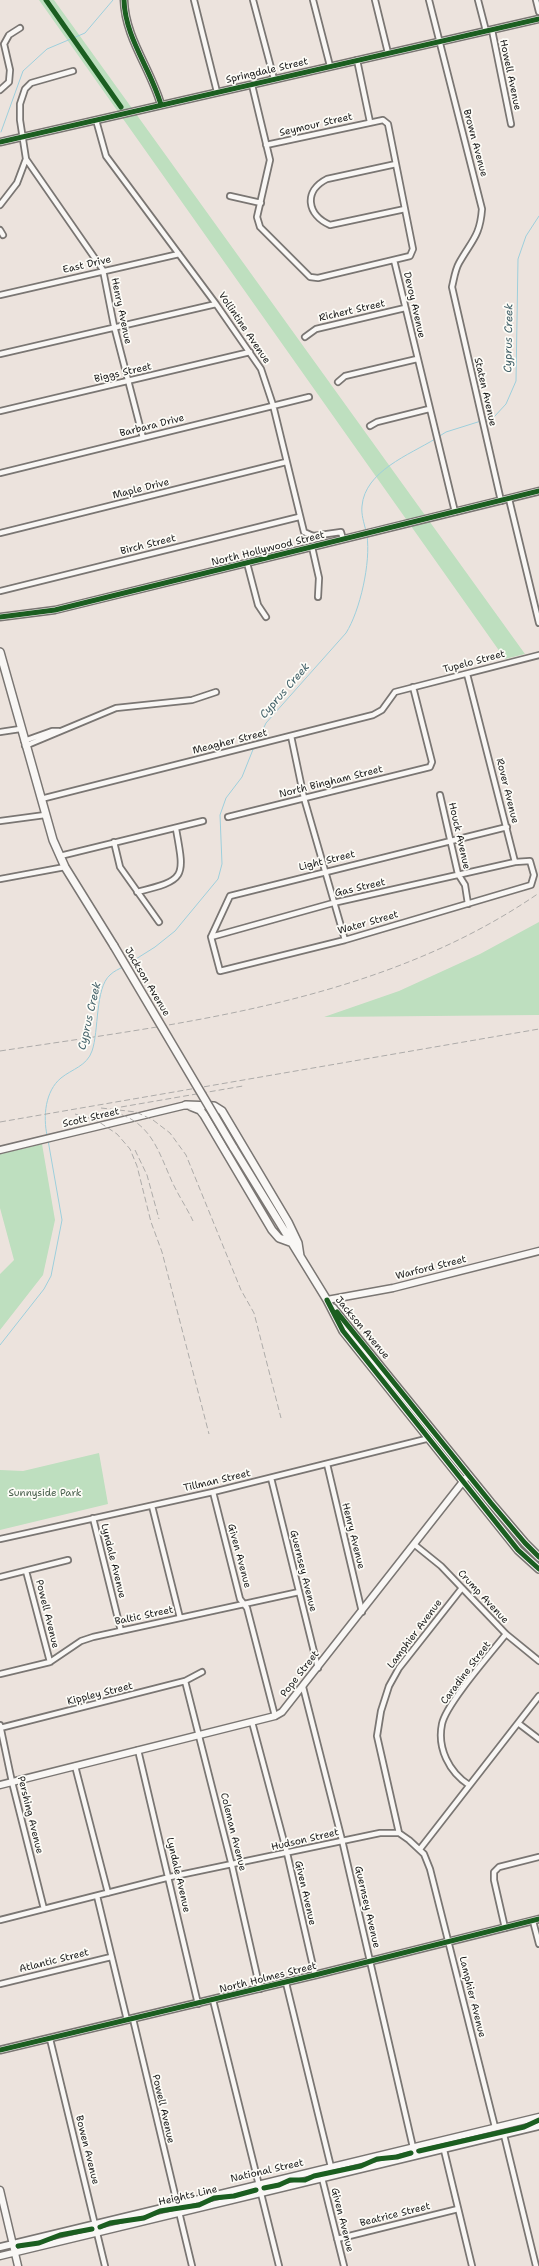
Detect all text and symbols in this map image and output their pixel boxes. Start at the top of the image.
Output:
street label: Howell Avenue [497,39,523,111]
street label: Springdale Street [225,56,309,86]
street label: Brown Avenue [460,108,490,178]
street label: Seymour Street [278,111,354,139]
street label: East Drive [62,254,112,276]
street label: Devoy Avenue [401,271,427,339]
street label: Henry Avenue [108,277,134,345]
street label: Vollintine Avenue [216,290,272,366]
street label: Richert Street [318,298,386,324]
water label: Cyprus Creek [502,303,516,373]
street label: Staten Avenue [471,356,499,428]
street label: Biggs Street [93,361,153,385]
street label: Barbara Drive [118,412,186,440]
street label: Maple Drive [111,476,171,502]
street label: North Hollywood Street [210,529,326,569]
street label: Birch Street [119,532,177,558]
street label: Tupelo Street [442,648,506,676]
water label: Cyprus Creek [257,660,313,722]
street label: Meagher Street [191,727,269,757]
street label: Rover Avenue [493,757,521,825]
street label: North Bingham Street [278,763,384,801]
street label: Houck Avenue [445,801,473,871]
street label: Light Street [298,848,356,874]
street label: Gas Street [334,876,386,900]
street label: Water Street [336,909,400,937]
street label: Jackson Avenue [122,945,172,1019]
water label: Cyprus Creek [76,981,104,1051]
street label: Scott Street [62,1106,120,1130]
street label: Warford Street [394,1253,468,1283]
street label: Jackson Avenue [332,1294,392,1362]
street label: Tillman Street [182,1467,252,1495]
park label: Sunnyside Park [8,1487,82,1499]
street label: Henry Avenue [339,1502,367,1570]
street label: Lyndale Avenue [98,1522,128,1600]
street label: Given Avenue [225,1523,253,1589]
street label: Guernsey Avenue [287,1529,319,1613]
street label: Crump Avenue [455,1568,511,1626]
street label: Powell Avenue [33,1578,61,1650]
street label: Lamphier Avenue [385,1597,445,1671]
street label: Baltic Street [114,1604,174,1628]
street label: Caradine Street [438,1639,494,1707]
street label: Pope Street [278,1648,322,1700]
street label: Kippley Street [66,1680,134,1708]
street label: Pershing Avenue [15,1775,45,1855]
street label: Coleman Avenue [218,1792,248,1872]
street label: Hudson Street [270,1826,340,1854]
street label: Lyndale Avenue [164,1836,192,1914]
street label: Given Avenue [292,1860,318,1926]
street label: Guernsey Avenue [352,1865,382,1949]
street label: Atlantic Street [18,1947,90,1975]
street label: Lamphier Avenue [456,1955,488,2039]
street label: North Holmes Street [218,1960,318,1996]
street label: Powell Avenue [149,2073,177,2145]
street label: Bowen Avenue [73,2114,101,2186]
street label: National Street [229,2157,305,2185]
street label: Heights Line [157,2183,219,2209]
street label: Given Avenue [328,2187,356,2253]
street label: Beatrice Street [359,2200,431,2230]

